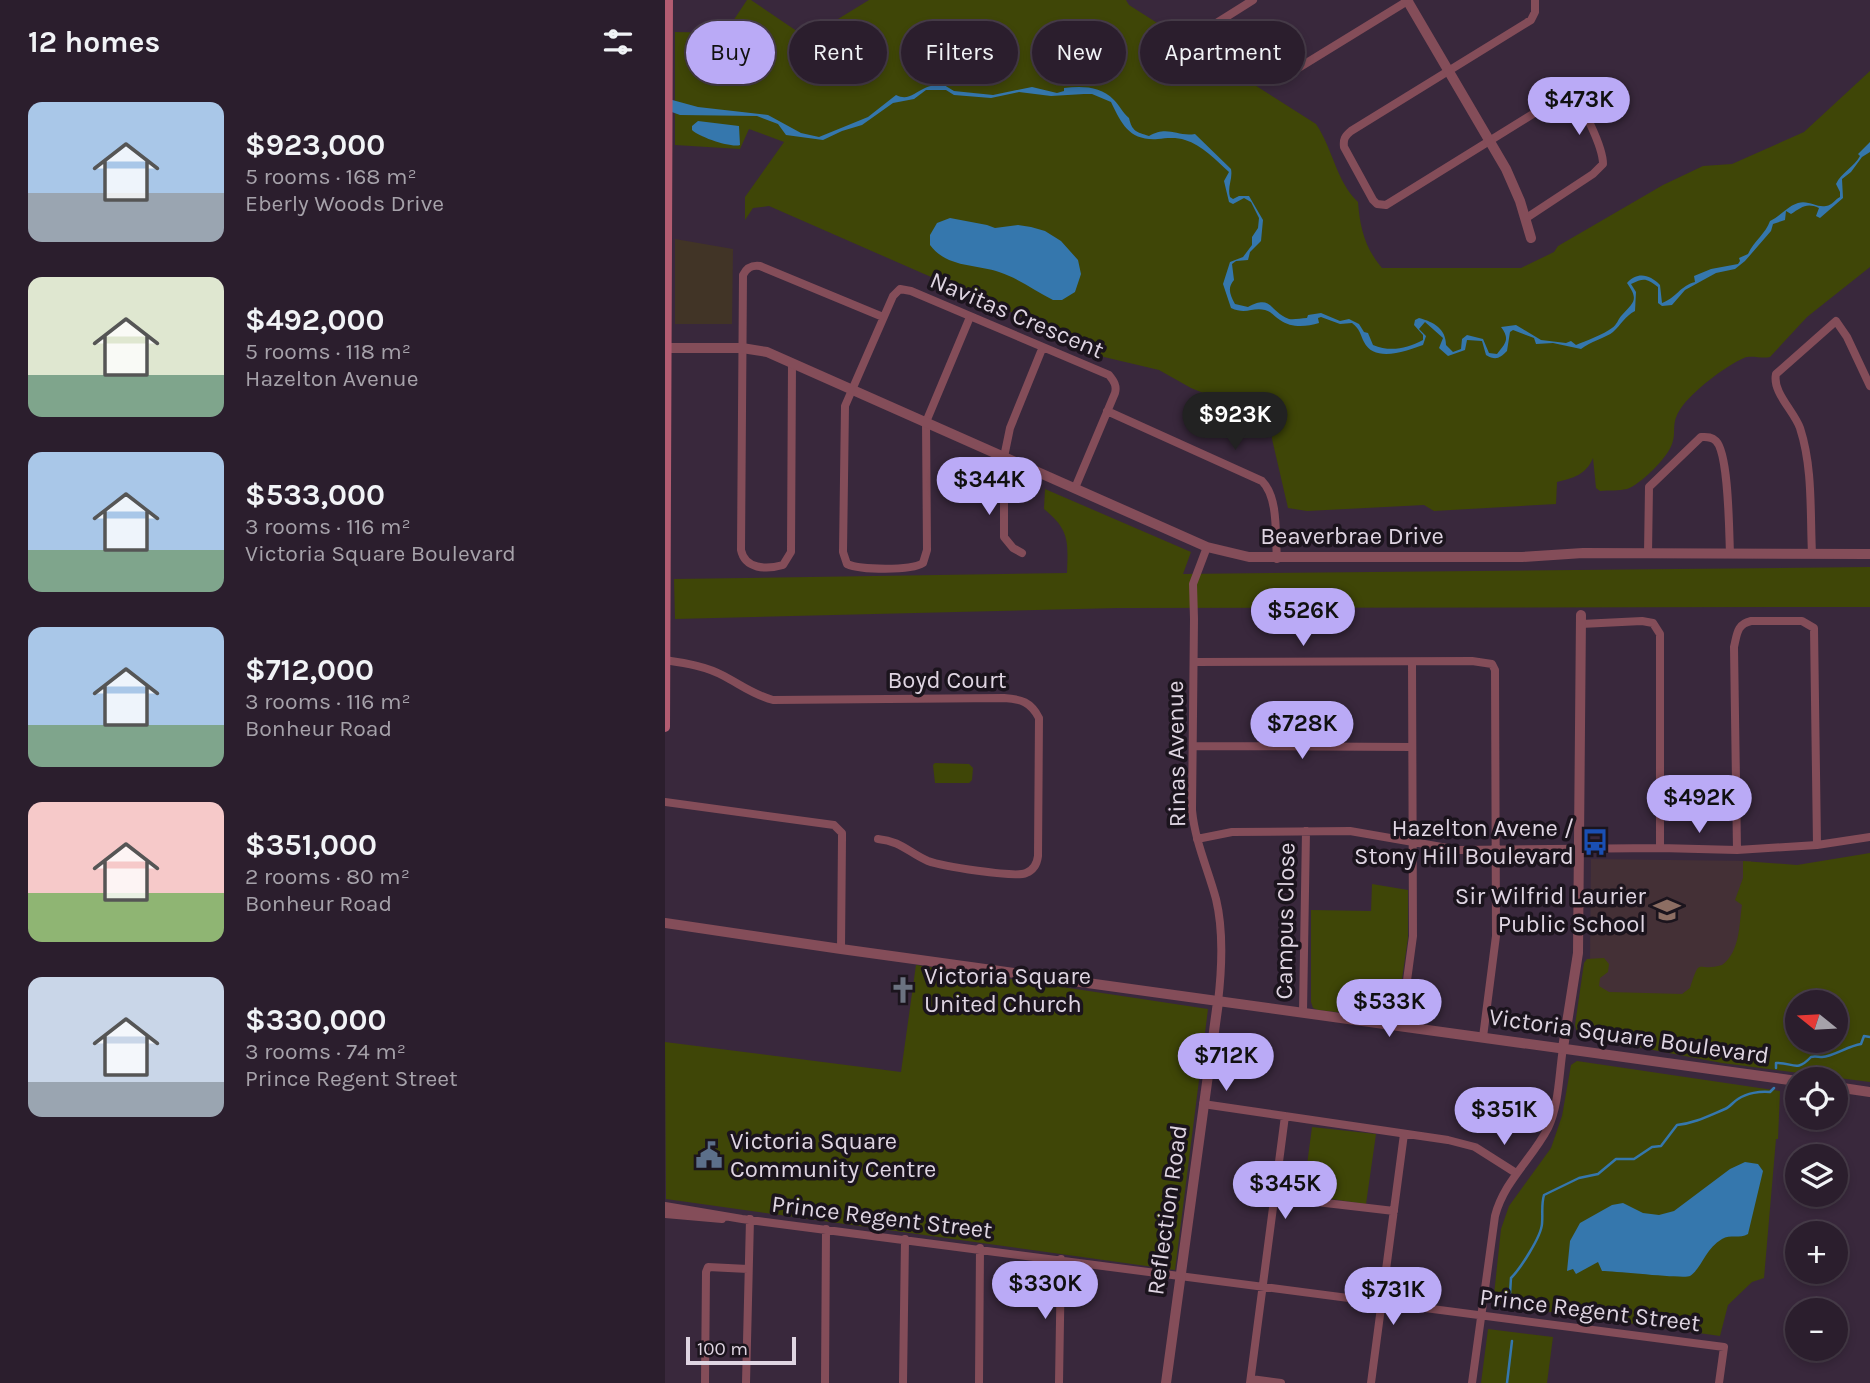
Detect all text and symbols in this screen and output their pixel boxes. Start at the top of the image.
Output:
chip: Buy [686,21,775,84]
chip: Rent [789,21,887,84]
chip: Filters [901,21,1018,84]
chip: New [1032,21,1126,84]
chip: Apartment [1140,21,1305,84]
icon: filters [599,23,637,61]
text: 12 homes [28,24,160,60]
pin: $473K [1530,78,1628,137]
text: $473K [1544,86,1614,113]
text: $923,000 [245,127,385,163]
icon: home [84,130,168,214]
text: 5 rooms · 168 m² [245,163,417,190]
text: Eberly Woods Drive [245,190,444,217]
street label: Navitas Crescent [926,266,1108,364]
text: $492,000 [245,302,385,338]
icon: home [84,305,168,389]
text: 5 rooms · 118 m² [245,338,411,365]
text: Hazelton Avenue [245,365,418,392]
pin: $923K [1186,392,1284,452]
text: $923K [1198,401,1272,428]
pin: $344K [940,458,1038,517]
text: $344K [953,466,1025,493]
text: $533,000 [245,477,385,513]
icon: home [84,480,168,564]
text: 3 rooms · 116 m² [245,513,411,540]
street label: Beaverbrae Drive [1260,522,1444,550]
text: Victoria Square Boulevard [245,540,516,567]
pin: $526K [1254,588,1352,648]
text: $526K [1267,597,1339,624]
text: $712,000 [245,652,374,688]
icon: home [84,655,168,739]
street label: Boyd Court [887,666,1007,694]
street label: Rinas Avenue [1161,680,1191,828]
text: 3 rooms · 116 m² [245,688,411,715]
pin: $728K [1253,702,1351,761]
text: $728K [1266,710,1338,737]
text: Bonheur Road [245,715,392,742]
pin: $492K [1650,776,1748,835]
text: $492K [1663,784,1735,811]
place label: Hazelton Avene / Stony Hill Boulevard [1354,814,1574,870]
text: $351,000 [245,827,377,863]
bus stop icon: Hazelton Avene / Stony Hill Boulevard [1580,827,1610,857]
icon: home [84,830,168,914]
street label: Campus Close [1270,842,1300,1000]
text: 2 rooms · 80 m² [245,863,410,890]
place label: Sir Wilfrid Laurier Public School [1455,882,1646,938]
text: Bonheur Road [245,890,392,917]
school or university icon: Sir Wilfrid Laurier Public School [1652,895,1682,925]
place label: Victoria Square United Church [924,962,1091,1018]
church icon: Victoria Square United Church [888,975,918,1005]
pin: $533K [1340,979,1438,1039]
text: $533K [1353,988,1425,1015]
north arrow [1785,990,1848,1054]
map controls [1785,990,1848,1361]
text: $330,000 [245,1002,386,1038]
street label: Victoria Square Boulevard [1487,1002,1771,1070]
icon: home [84,1005,168,1089]
pin: $712K [1177,1034,1275,1093]
text: 3 rooms · 74 m² [245,1038,406,1065]
text: $712K [1194,1042,1258,1069]
text: Prince Regent Street [245,1065,458,1092]
button: locate [1785,1067,1848,1130]
pin: $351K [1455,1088,1553,1147]
text: $351K [1471,1096,1537,1123]
street label: Reflection Road [1141,1123,1193,1297]
place label: Victoria Square Community Centre [730,1127,936,1183]
public building icon: Victoria Square Community Centre [694,1140,724,1170]
button: layers [1785,1144,1848,1207]
pin: $345K [1236,1162,1334,1221]
text: $345K [1249,1170,1321,1197]
street label: Prince Regent Street [770,1190,994,1244]
button: + [1785,1221,1848,1284]
pin: $330K [996,1262,1094,1321]
pin: $731K [1344,1268,1442,1327]
text: $330K [1008,1270,1082,1297]
text: $731K [1361,1276,1425,1303]
street label: Prince Regent Street [1478,1283,1702,1337]
button: − [1785,1298,1848,1361]
scale bar [686,1334,796,1366]
text: 100 m [697,1338,748,1360]

